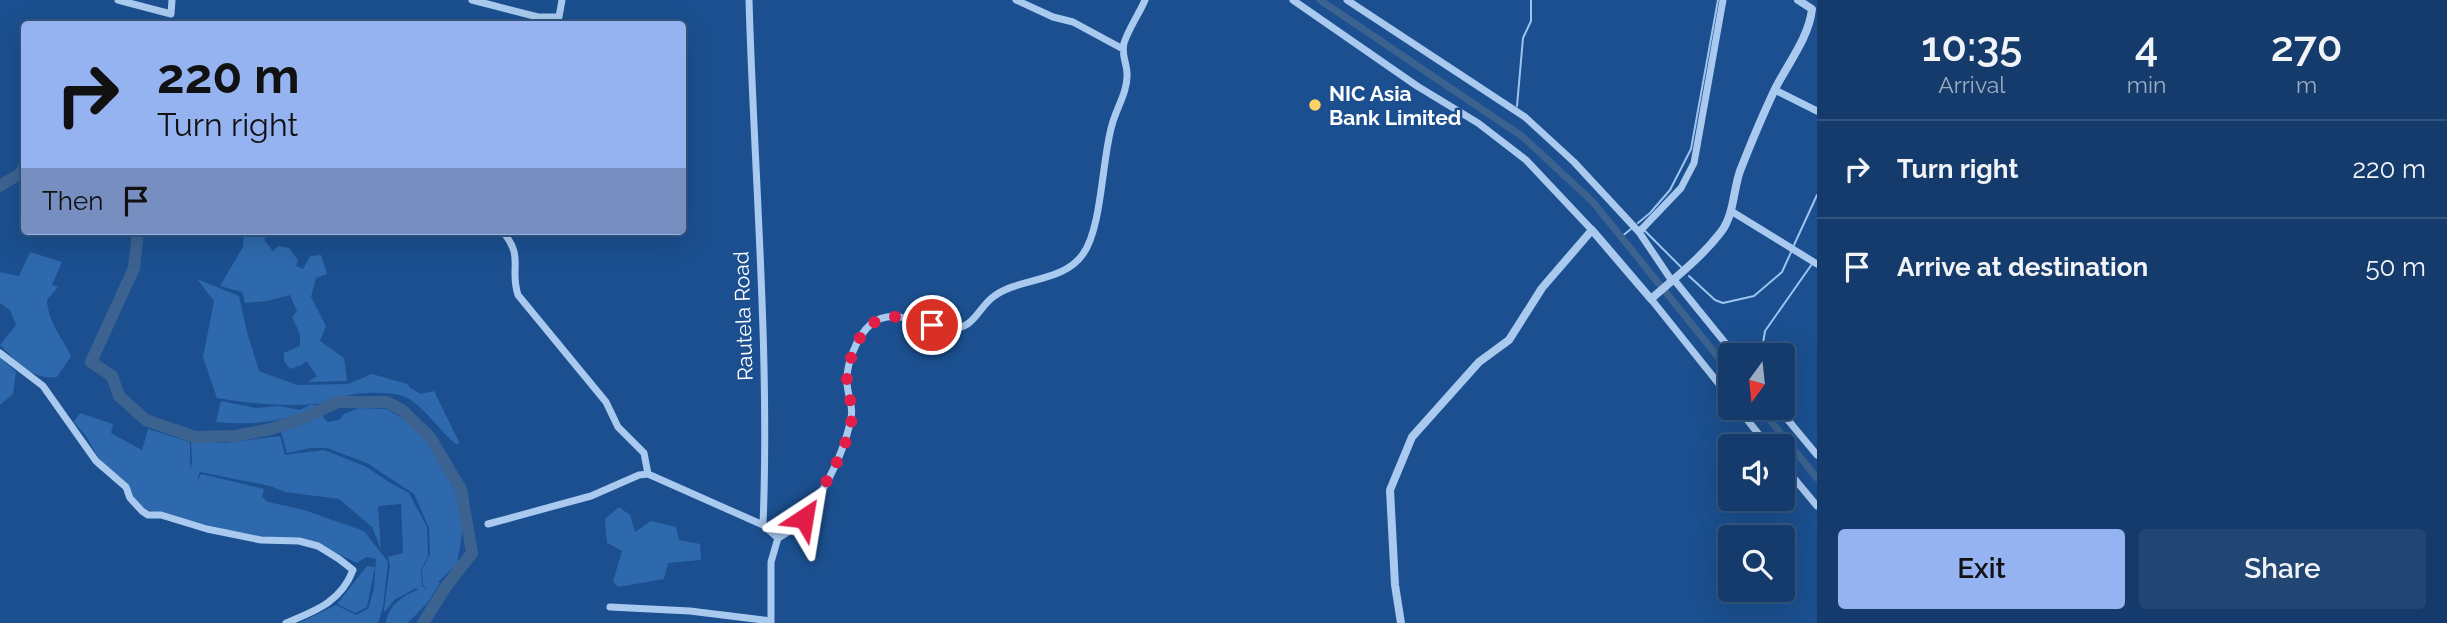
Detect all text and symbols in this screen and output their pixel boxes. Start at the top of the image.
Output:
text: 10:35 [1921,22,2022,71]
text: 4 [2135,22,2158,71]
text: 270 [2271,22,2343,71]
text: 220 m [157,47,300,104]
icon: right [42,49,133,140]
text: Arrival [1938,71,2006,98]
text: min [2127,71,2166,98]
text: m [2296,71,2317,98]
place label: NIC Asia Bank Limited [1329,81,1461,130]
marker: NIC Asia Bank Limited [1307,97,1323,113]
text: Turn right [157,106,298,143]
icon: right [1838,150,1876,188]
text: Turn right [1897,154,2018,184]
text: 220 m [2352,154,2426,184]
icon: arrive [117,182,155,220]
text: Then [42,186,103,216]
icon: arrive [1838,248,1876,286]
street label: Rautela Road [728,251,758,381]
text: Arrive at destination [1897,252,2148,282]
text: 50 m [2365,252,2426,282]
pin [902,295,962,355]
icon: arrive [913,306,951,344]
north arrow [1718,343,1796,420]
map controls [1718,343,1795,602]
button: sound [1718,434,1795,511]
position arrow [767,481,841,555]
button: search [1718,525,1795,602]
button: Exit [1838,529,2125,609]
button: Share [2139,529,2426,609]

